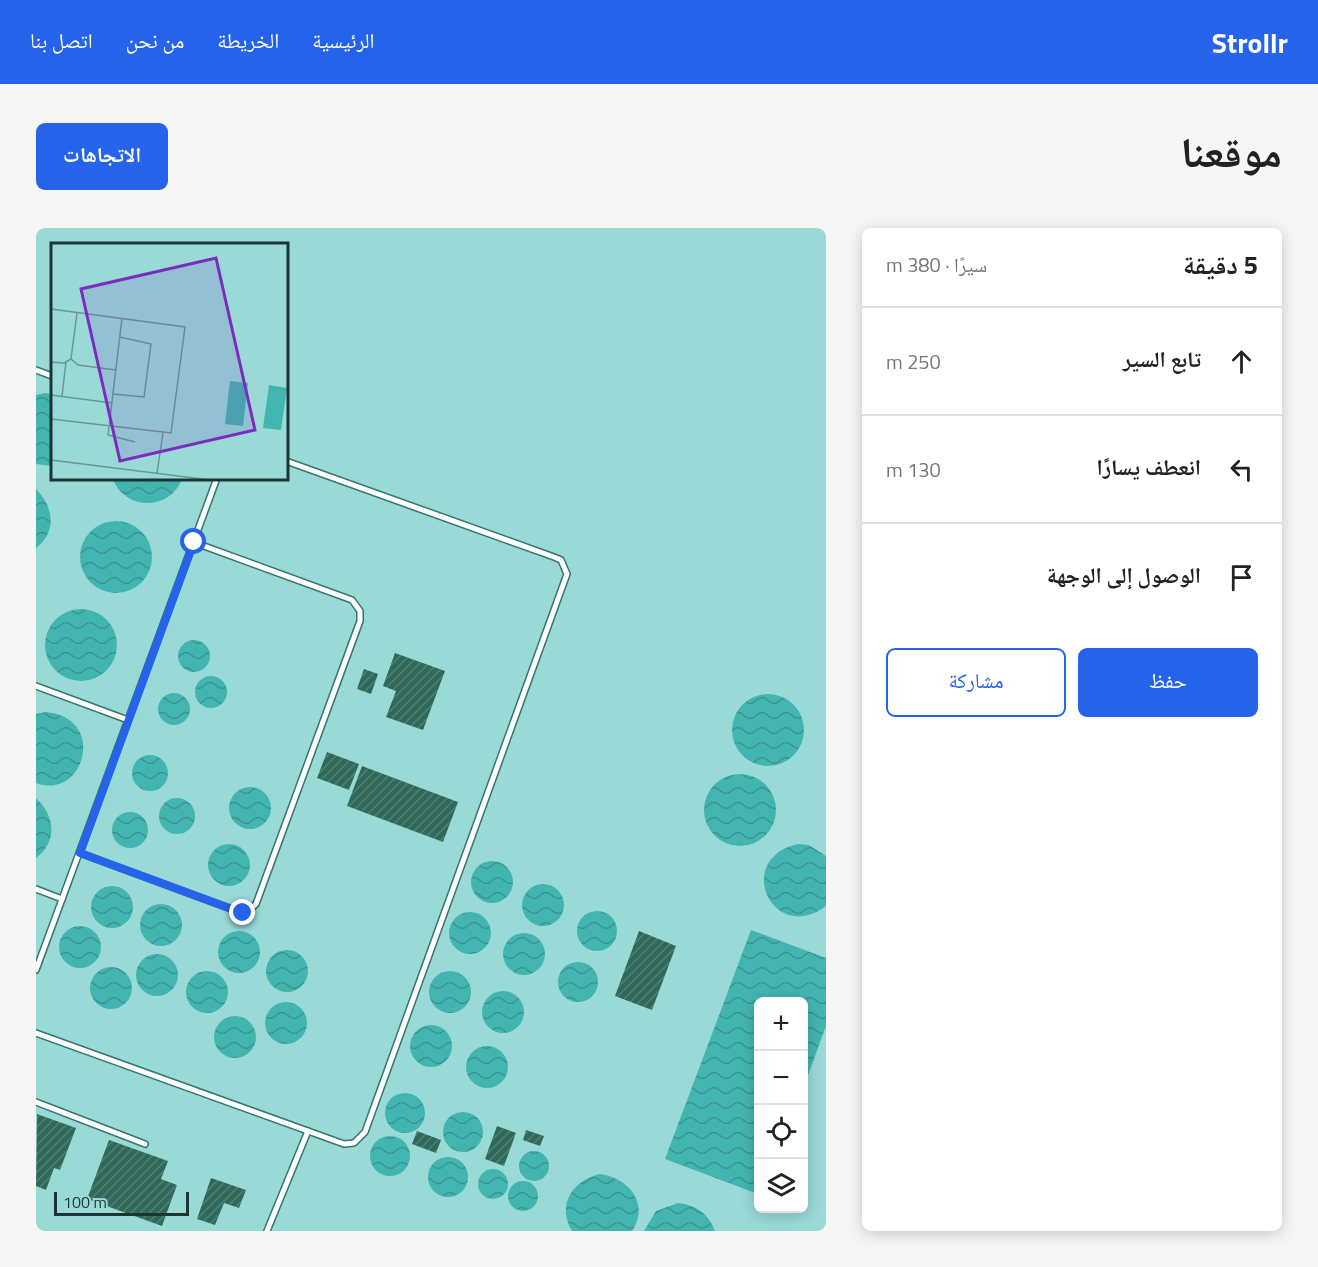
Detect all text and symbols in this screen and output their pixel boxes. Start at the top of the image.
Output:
text: Strollr [1212,21,1288,64]
text: اتصل بنا [30,24,93,56]
text: من نحن [126,24,184,56]
text: الخريطة [217,24,279,56]
text: الرئيسية [312,24,374,56]
text: موقعنا [1181,119,1282,183]
button: الاتجاهات [36,123,168,190]
inset map [51,243,288,480]
text: 5 دقيقة [1183,245,1258,284]
text: سيرًا · 380 m [886,249,987,280]
text: تابع السير [1123,342,1201,376]
icon: ahead [1225,345,1258,378]
text: 250 m [886,346,941,377]
text: انعطف يسارًا [1096,450,1201,484]
icon: left [1225,453,1258,486]
text: 130 m [886,454,941,485]
route start [180,528,206,554]
text: الوصول إلى الوجهة [1047,558,1201,592]
icon: arrive [1225,561,1258,594]
button: مشاركة [886,648,1066,717]
button: حفظ [1078,648,1258,717]
route end [229,899,255,925]
map controls [754,997,808,1213]
button: + [754,997,808,1051]
button: − [754,1051,808,1105]
button: locate [754,1105,808,1159]
button: layers [754,1159,808,1213]
scale bar [54,1189,189,1216]
text: 100 m [63,1190,107,1214]

